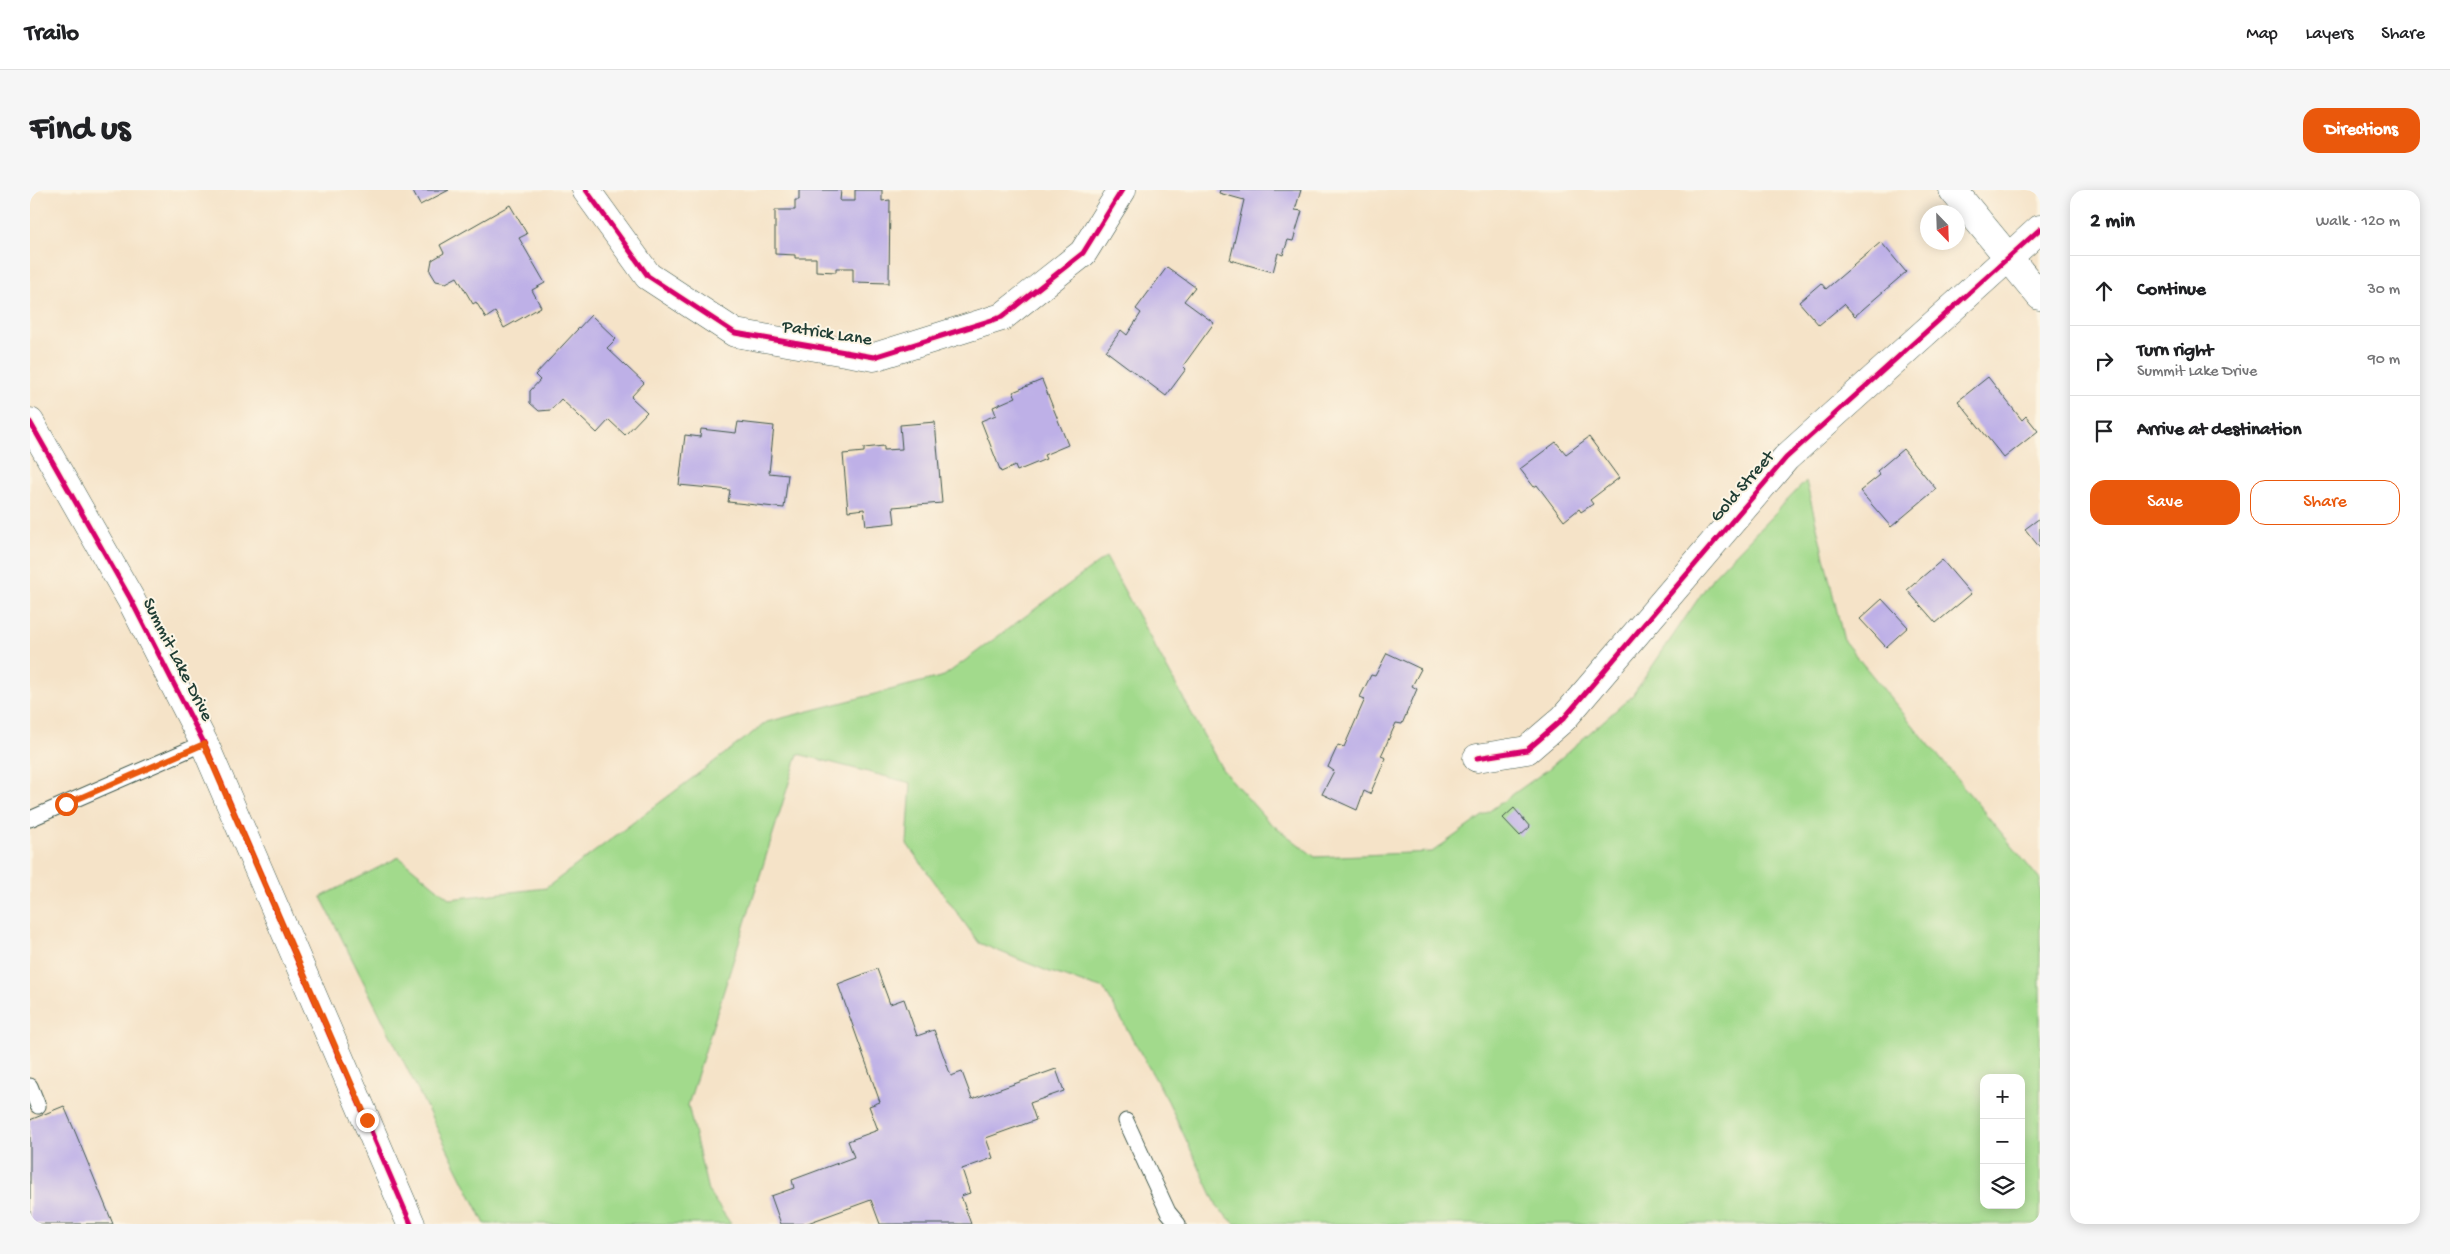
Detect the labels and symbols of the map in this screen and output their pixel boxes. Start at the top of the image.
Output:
north arrow [1920,205,1965,250]
street label: Patrick Lane [780,316,874,352]
street label: Gold Street [1706,446,1781,527]
street label: Summit Lake Drive [137,595,217,726]
route start [55,793,78,816]
route end [356,1109,379,1132]

